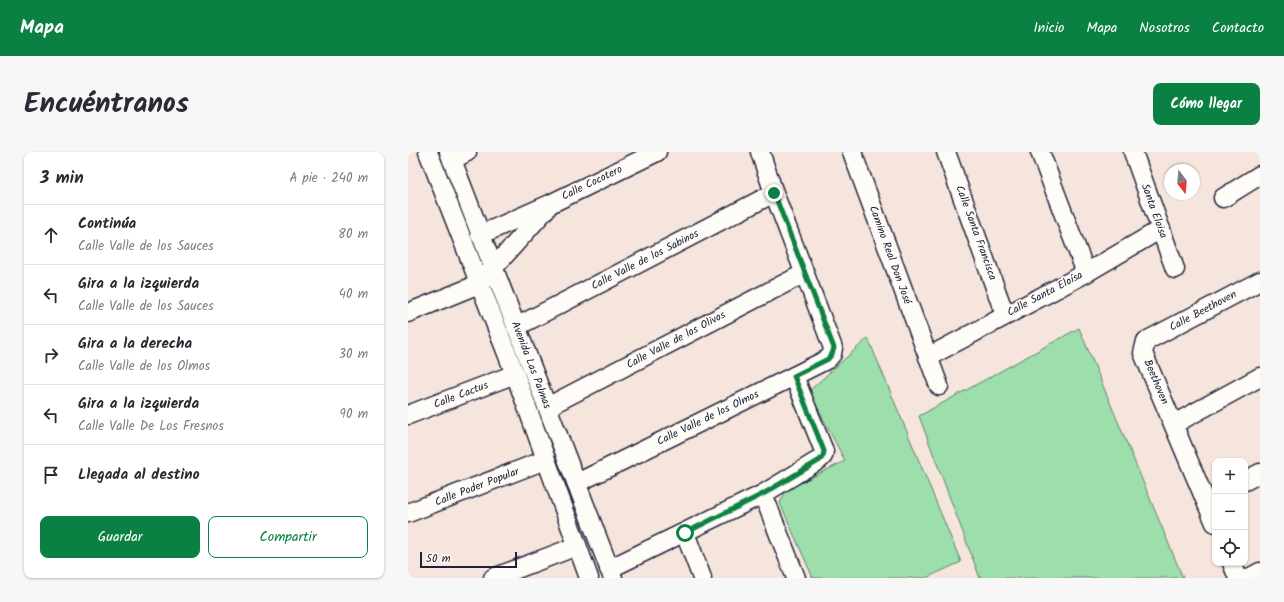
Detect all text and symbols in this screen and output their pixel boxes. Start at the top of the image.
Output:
text: Mapa [20,13,64,43]
text: Inicio [1033,17,1064,39]
text: Mapa [1086,17,1117,39]
text: Nosotros [1139,17,1190,39]
text: Contacto [1212,17,1264,39]
text: Encuéntranos [24,82,189,127]
button: Cómo llegar [1153,83,1260,125]
street label: Calle Cocotero [558,160,626,206]
north arrow [1164,164,1200,200]
text: 3 min [40,165,84,192]
text: A pie · 240 m [289,168,368,189]
street label: Santa Eloisa [1136,181,1172,241]
street label: Calle Santa Francisca [950,183,1002,283]
route end [765,184,783,202]
street label: Camino Real Don José [864,203,917,308]
text: Continúa [78,212,136,236]
icon: ahead [40,224,62,246]
text: 80 m [338,224,368,245]
street label: Calle Valle de los Sabinos [588,225,702,295]
text: Calle Valle de los Sauces [78,236,214,257]
street label: Calle Santa Eloísa [1004,266,1086,322]
text: Gira a la izquierda [78,272,199,296]
icon: left [40,284,62,306]
text: 40 m [339,284,368,305]
street label: Calle Beethoven [1166,286,1240,336]
text: Calle Valle de los Sauces [78,296,214,317]
street label: Calle Valle de los Olivos [623,306,729,374]
street label: Avenida Las Palmas [506,319,556,412]
text: Gira a la derecha [78,332,192,356]
icon: right [40,344,62,366]
text: 30 m [339,344,368,365]
text: Calle Valle de los Olmos [78,356,210,377]
street label: Beethoven [1138,357,1174,408]
street label: Calle Cactus [431,376,491,414]
street label: Calle Valle de los Olmos [654,385,762,451]
text: Gira a la izquierda [78,392,199,416]
icon: left [40,404,62,426]
text: 90 m [340,404,368,425]
text: Calle Valle De Los Fresnos [78,416,224,437]
map controls [1212,458,1248,566]
button: + [1212,458,1248,494]
street label: Calle Poder Popular [432,462,523,511]
text: Llegada al destino [78,463,200,487]
icon: arrive [40,464,62,486]
button: − [1212,494,1248,530]
button: Guardar [40,516,200,558]
button: Compartir [208,516,368,558]
route start [676,524,694,542]
button: locate [1212,530,1248,566]
scale bar [420,550,517,569]
text: 50 m [426,550,451,568]

